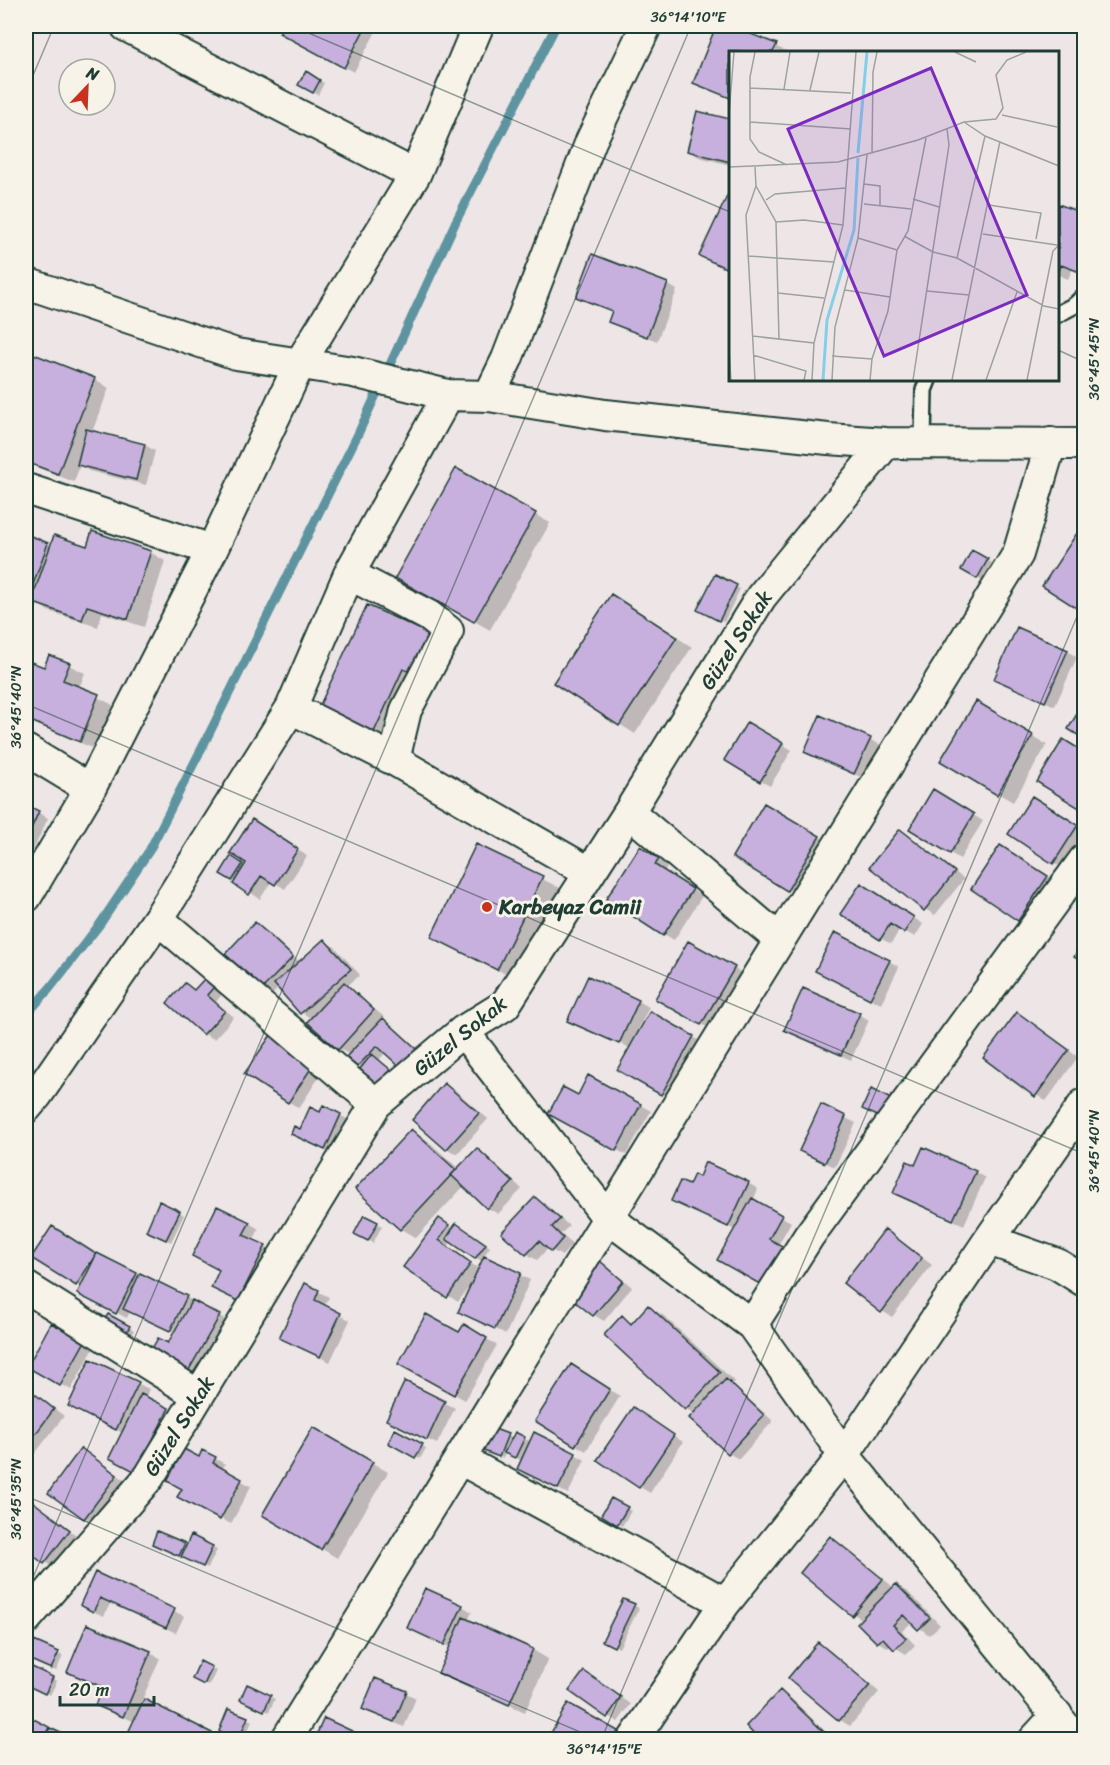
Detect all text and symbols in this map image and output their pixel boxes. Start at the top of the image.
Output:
text: 36°14'10"E [650,4,727,30]
inset map [729,51,1059,381]
north arrow [57,57,117,117]
text: N [81,58,104,90]
text: 36°45'45"N [1081,317,1107,400]
street label: Güzel Sokak [689,581,783,698]
text: 36°45'40"N [3,665,29,748]
place label: Karbeyaz Camii [498,888,642,926]
marker: Karbeyaz Camii [480,900,494,914]
street label: Güzel Sokak [404,985,517,1086]
text: 36°45'40"N [1081,1109,1107,1192]
street label: Güzel Sokak [133,1367,226,1484]
text: 36°45'35"N [3,1458,29,1540]
scale bar [60,1669,154,1707]
text: 20 m [69,1674,109,1706]
text: 36°14'15"E [567,1736,643,1762]

